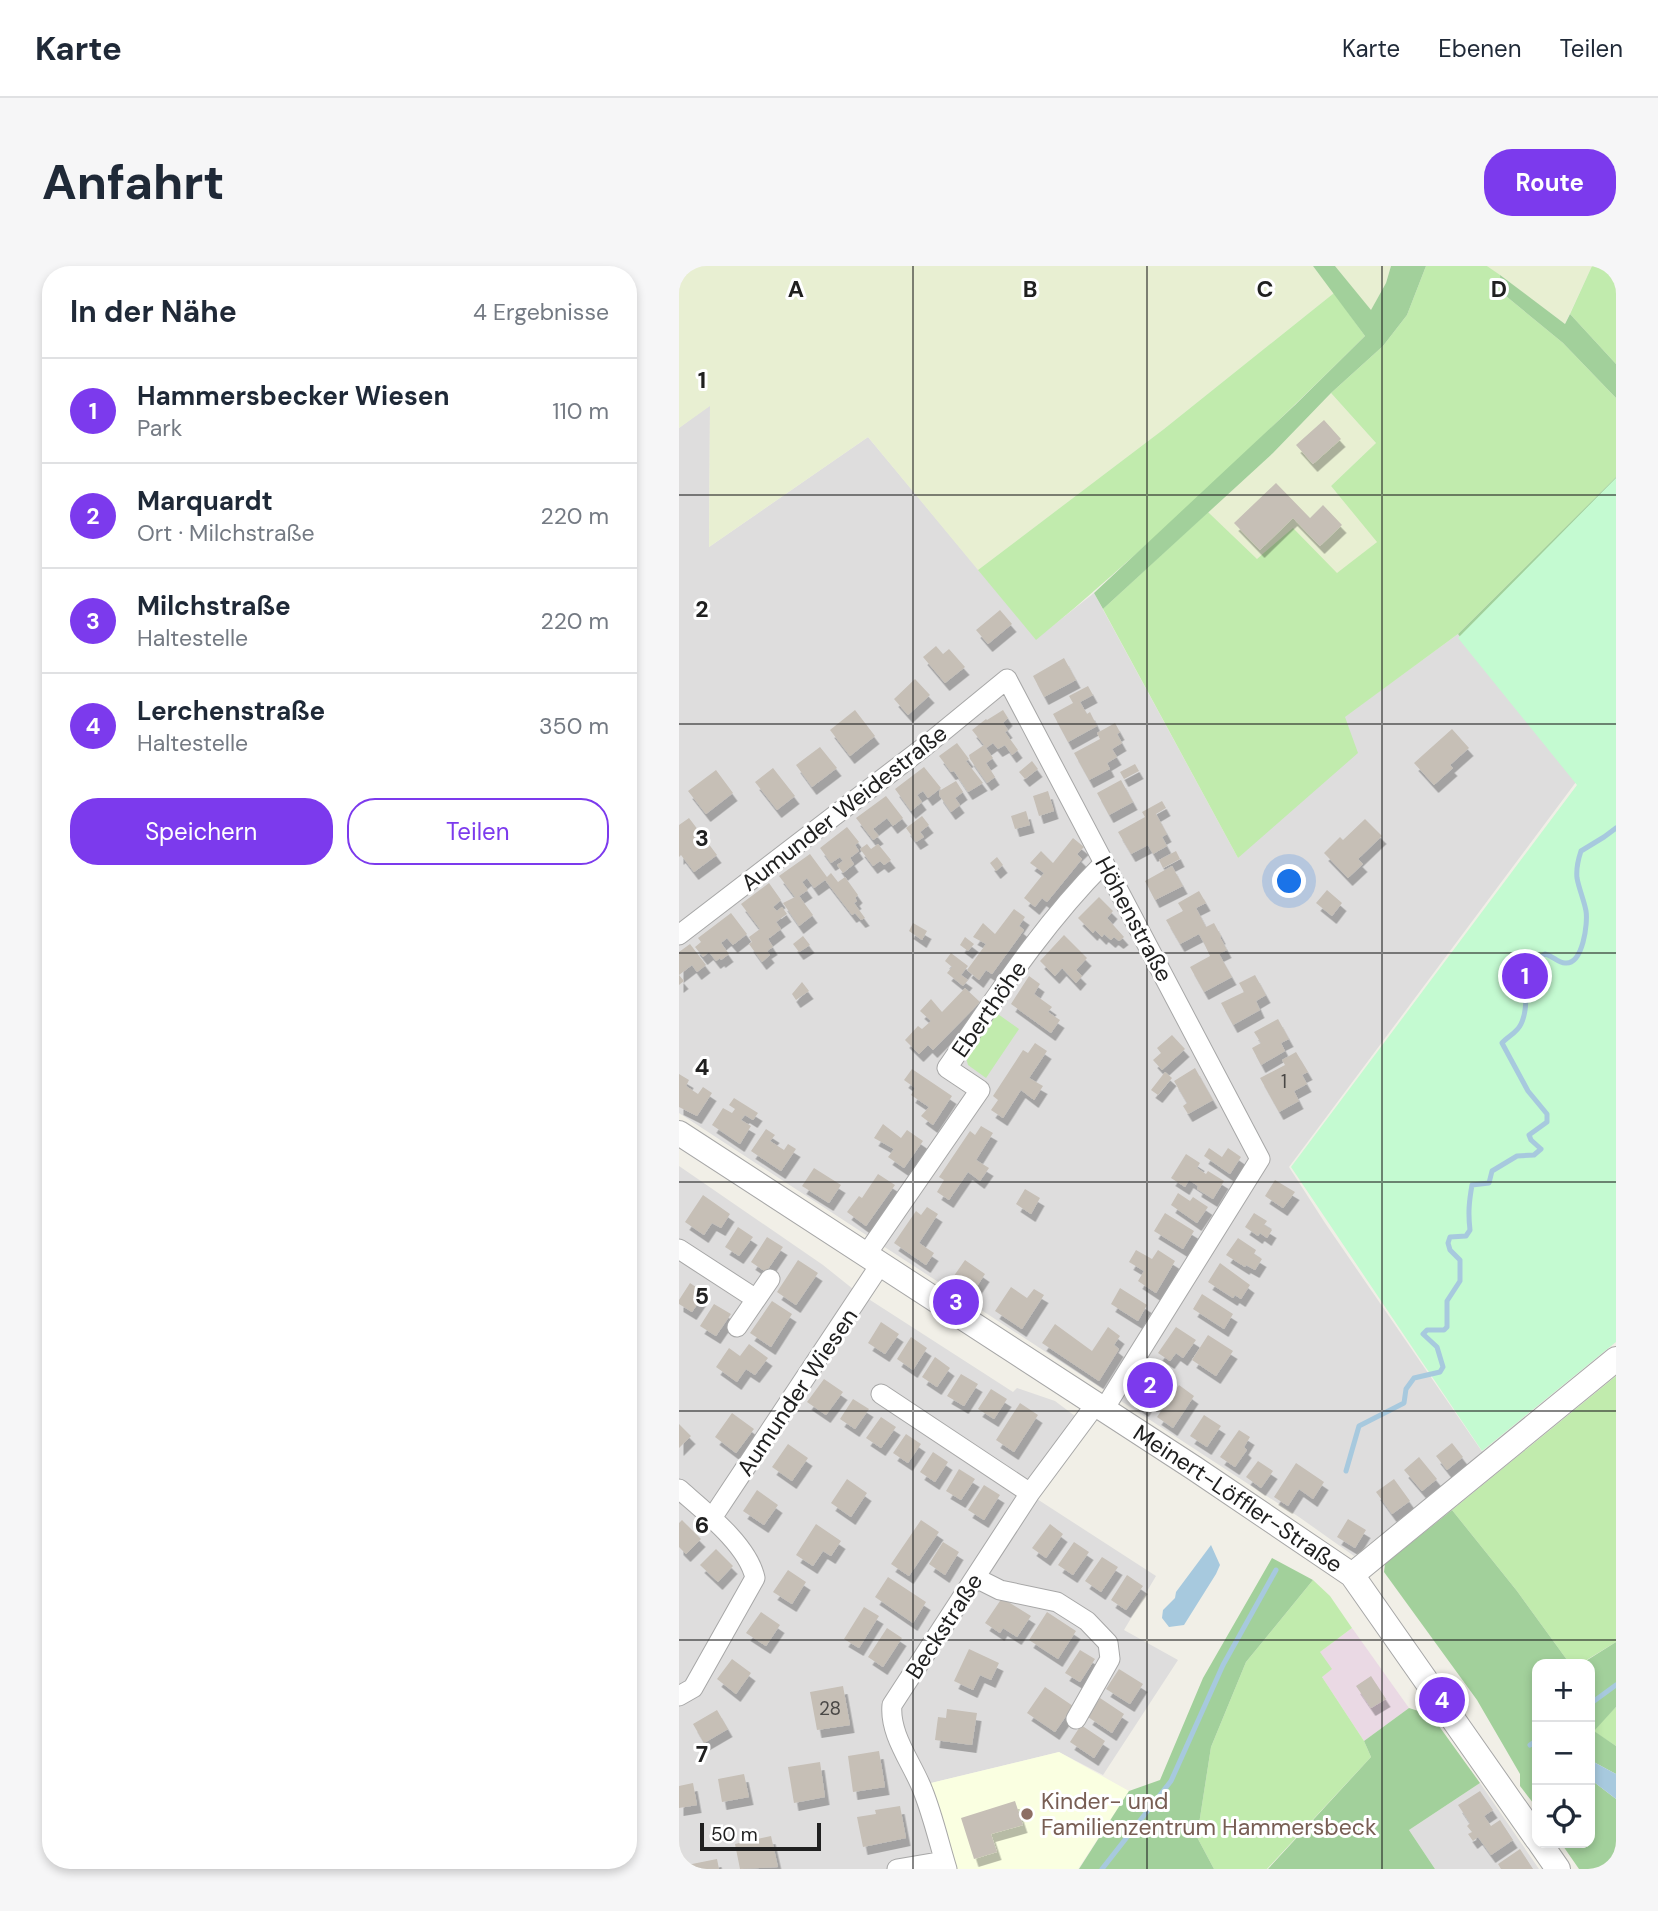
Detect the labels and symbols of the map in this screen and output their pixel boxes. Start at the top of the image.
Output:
text: A [788,274,804,304]
text: B [1023,274,1037,304]
text: C [1257,274,1273,304]
text: D [1491,274,1507,304]
text: 1 [698,365,706,395]
text: 2 [695,594,709,624]
street label: Aumunder Weidestraße [735,718,953,898]
text: 3 [695,823,709,853]
street label: Höhenstraße [1088,851,1180,987]
your location [1272,864,1306,898]
pin: 1 [1502,950,1548,1002]
street label: Eberthöhe [945,955,1033,1063]
text: 4 [695,1052,710,1082]
house number: 1 [1281,1069,1287,1094]
pin: 3 [933,1276,979,1328]
text: 5 [695,1281,709,1311]
street label: Aumunder Wiesen [730,1302,864,1482]
pin: 2 [1127,1359,1173,1411]
street label: Meinert-Löffler-Straße [1128,1418,1349,1579]
text: 6 [695,1510,709,1540]
street label: Beckstraße [899,1567,989,1685]
pin: 4 [1419,1674,1465,1726]
house number: 28 [819,1696,841,1721]
text: 7 [696,1739,708,1769]
place label: Kinder- und Familienzentrum Hammersbeck [1041,1786,1377,1842]
marker: Kinder- und Familienzentrum Hammersbeck [1019,1806,1035,1822]
scale bar [700,1820,821,1852]

